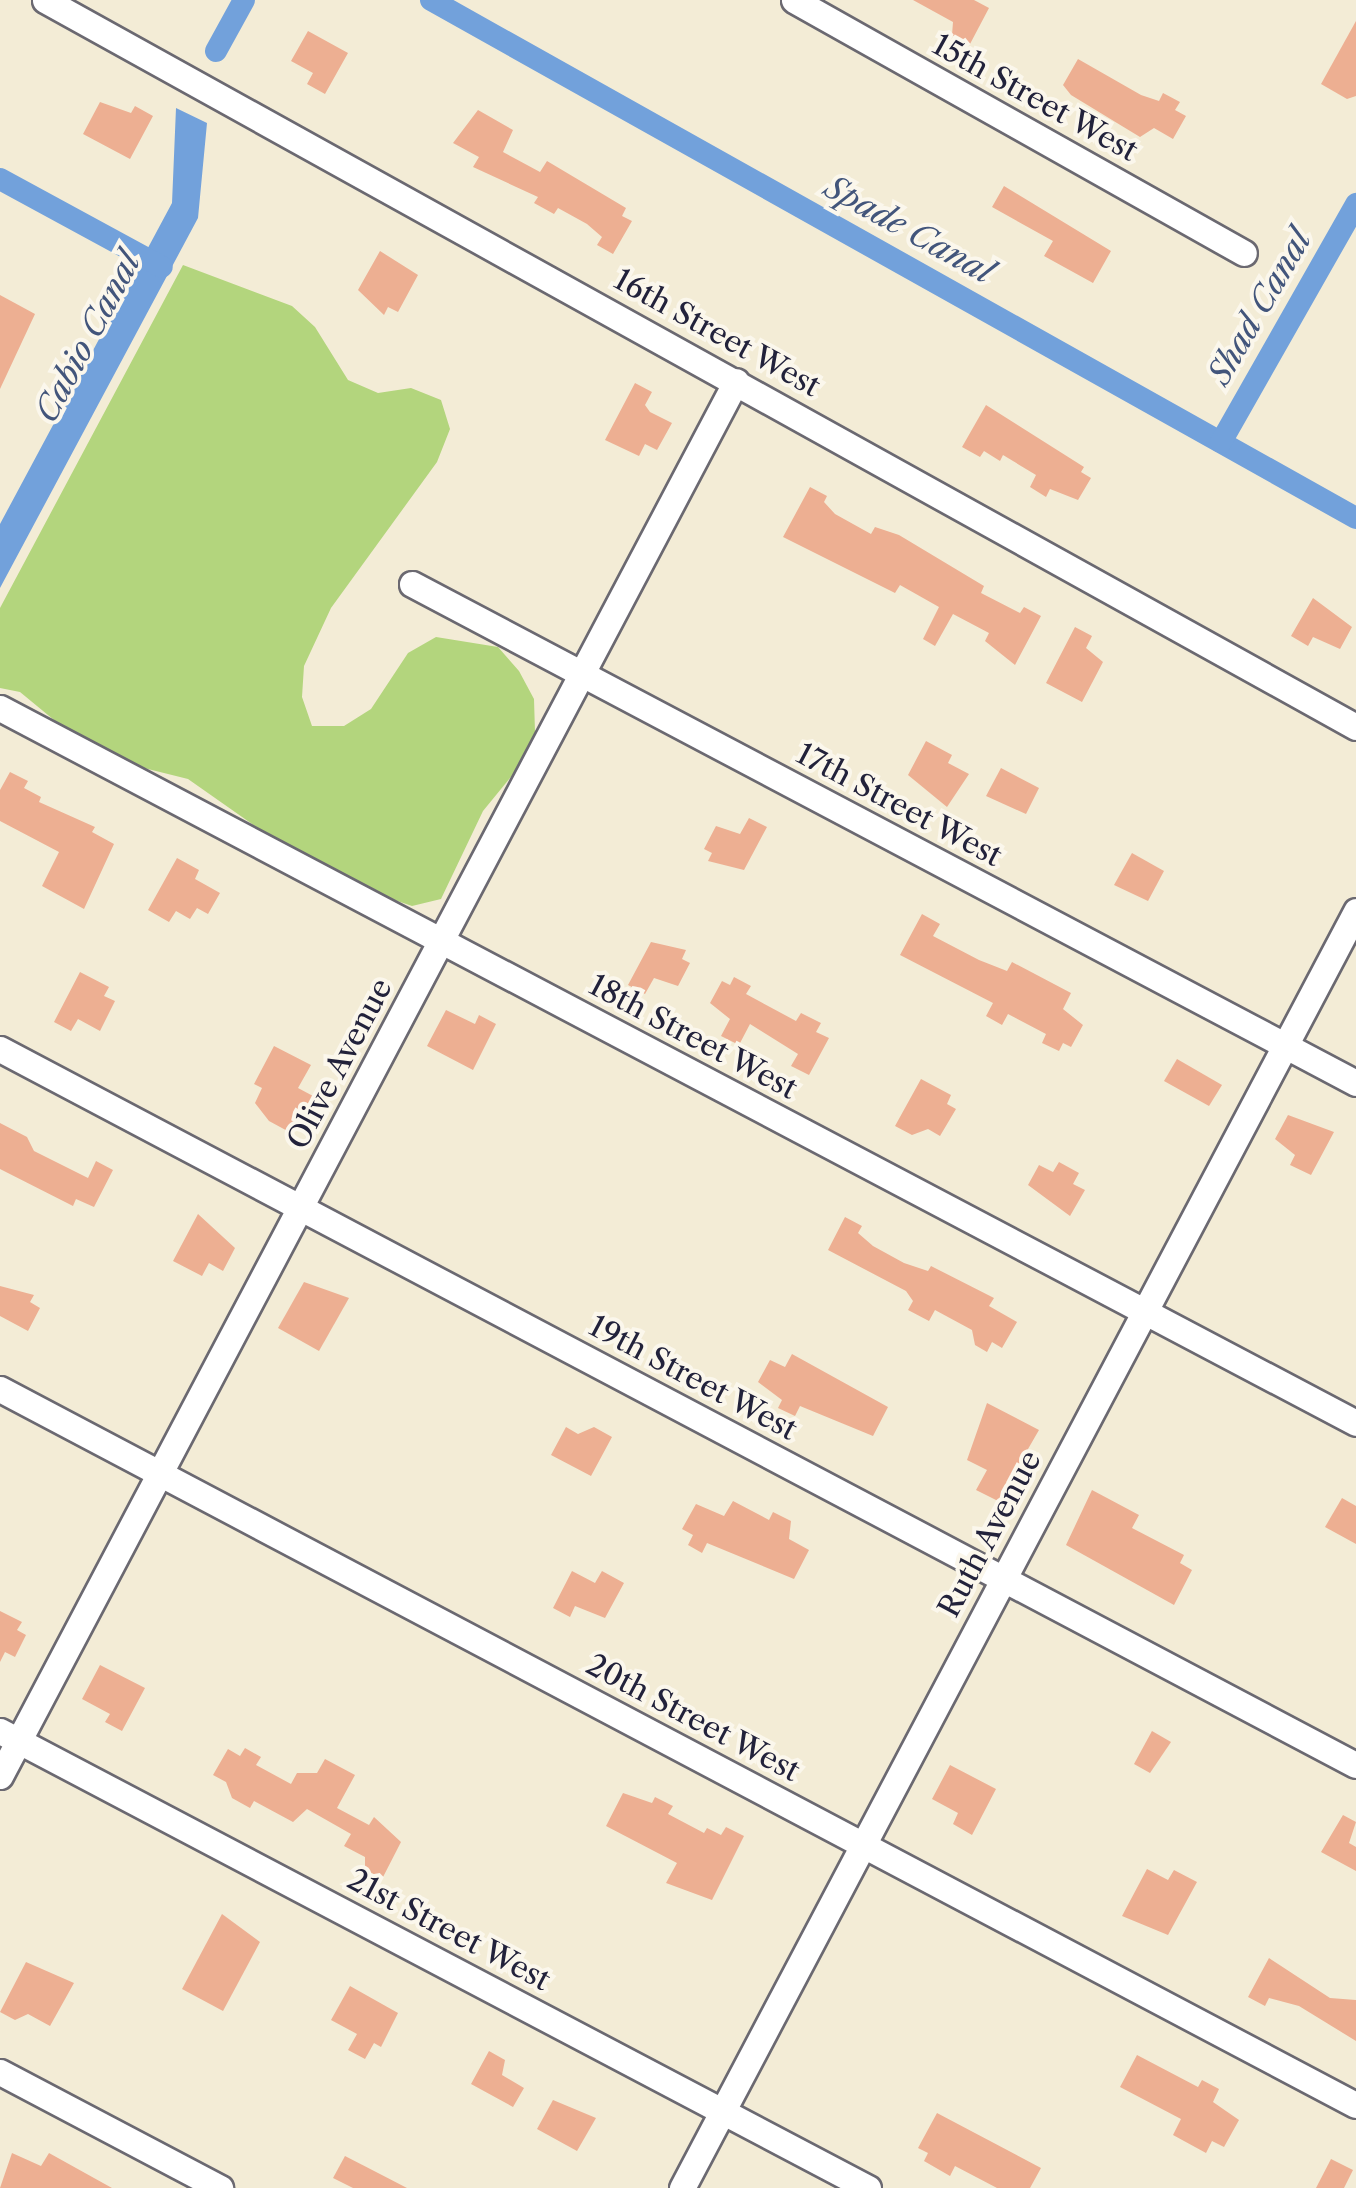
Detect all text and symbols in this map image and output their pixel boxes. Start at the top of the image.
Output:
street label: 15th Street West [926,27,1144,169]
water label: Spade Canal [818,168,1000,292]
water label: Shad Canal [1200,223,1320,391]
water label: Cabio Canal [27,245,149,429]
street label: 16th Street West [607,261,827,405]
street label: 17th Street West [790,735,1008,875]
street label: 18th Street West [582,967,804,1107]
street label: Olive Avenue [280,972,400,1156]
street label: 19th Street West [582,1308,804,1448]
street label: Ruth Avenue [931,1444,1049,1624]
street label: 20th Street West [580,1646,806,1790]
street label: 21st Street West [341,1861,557,1999]

